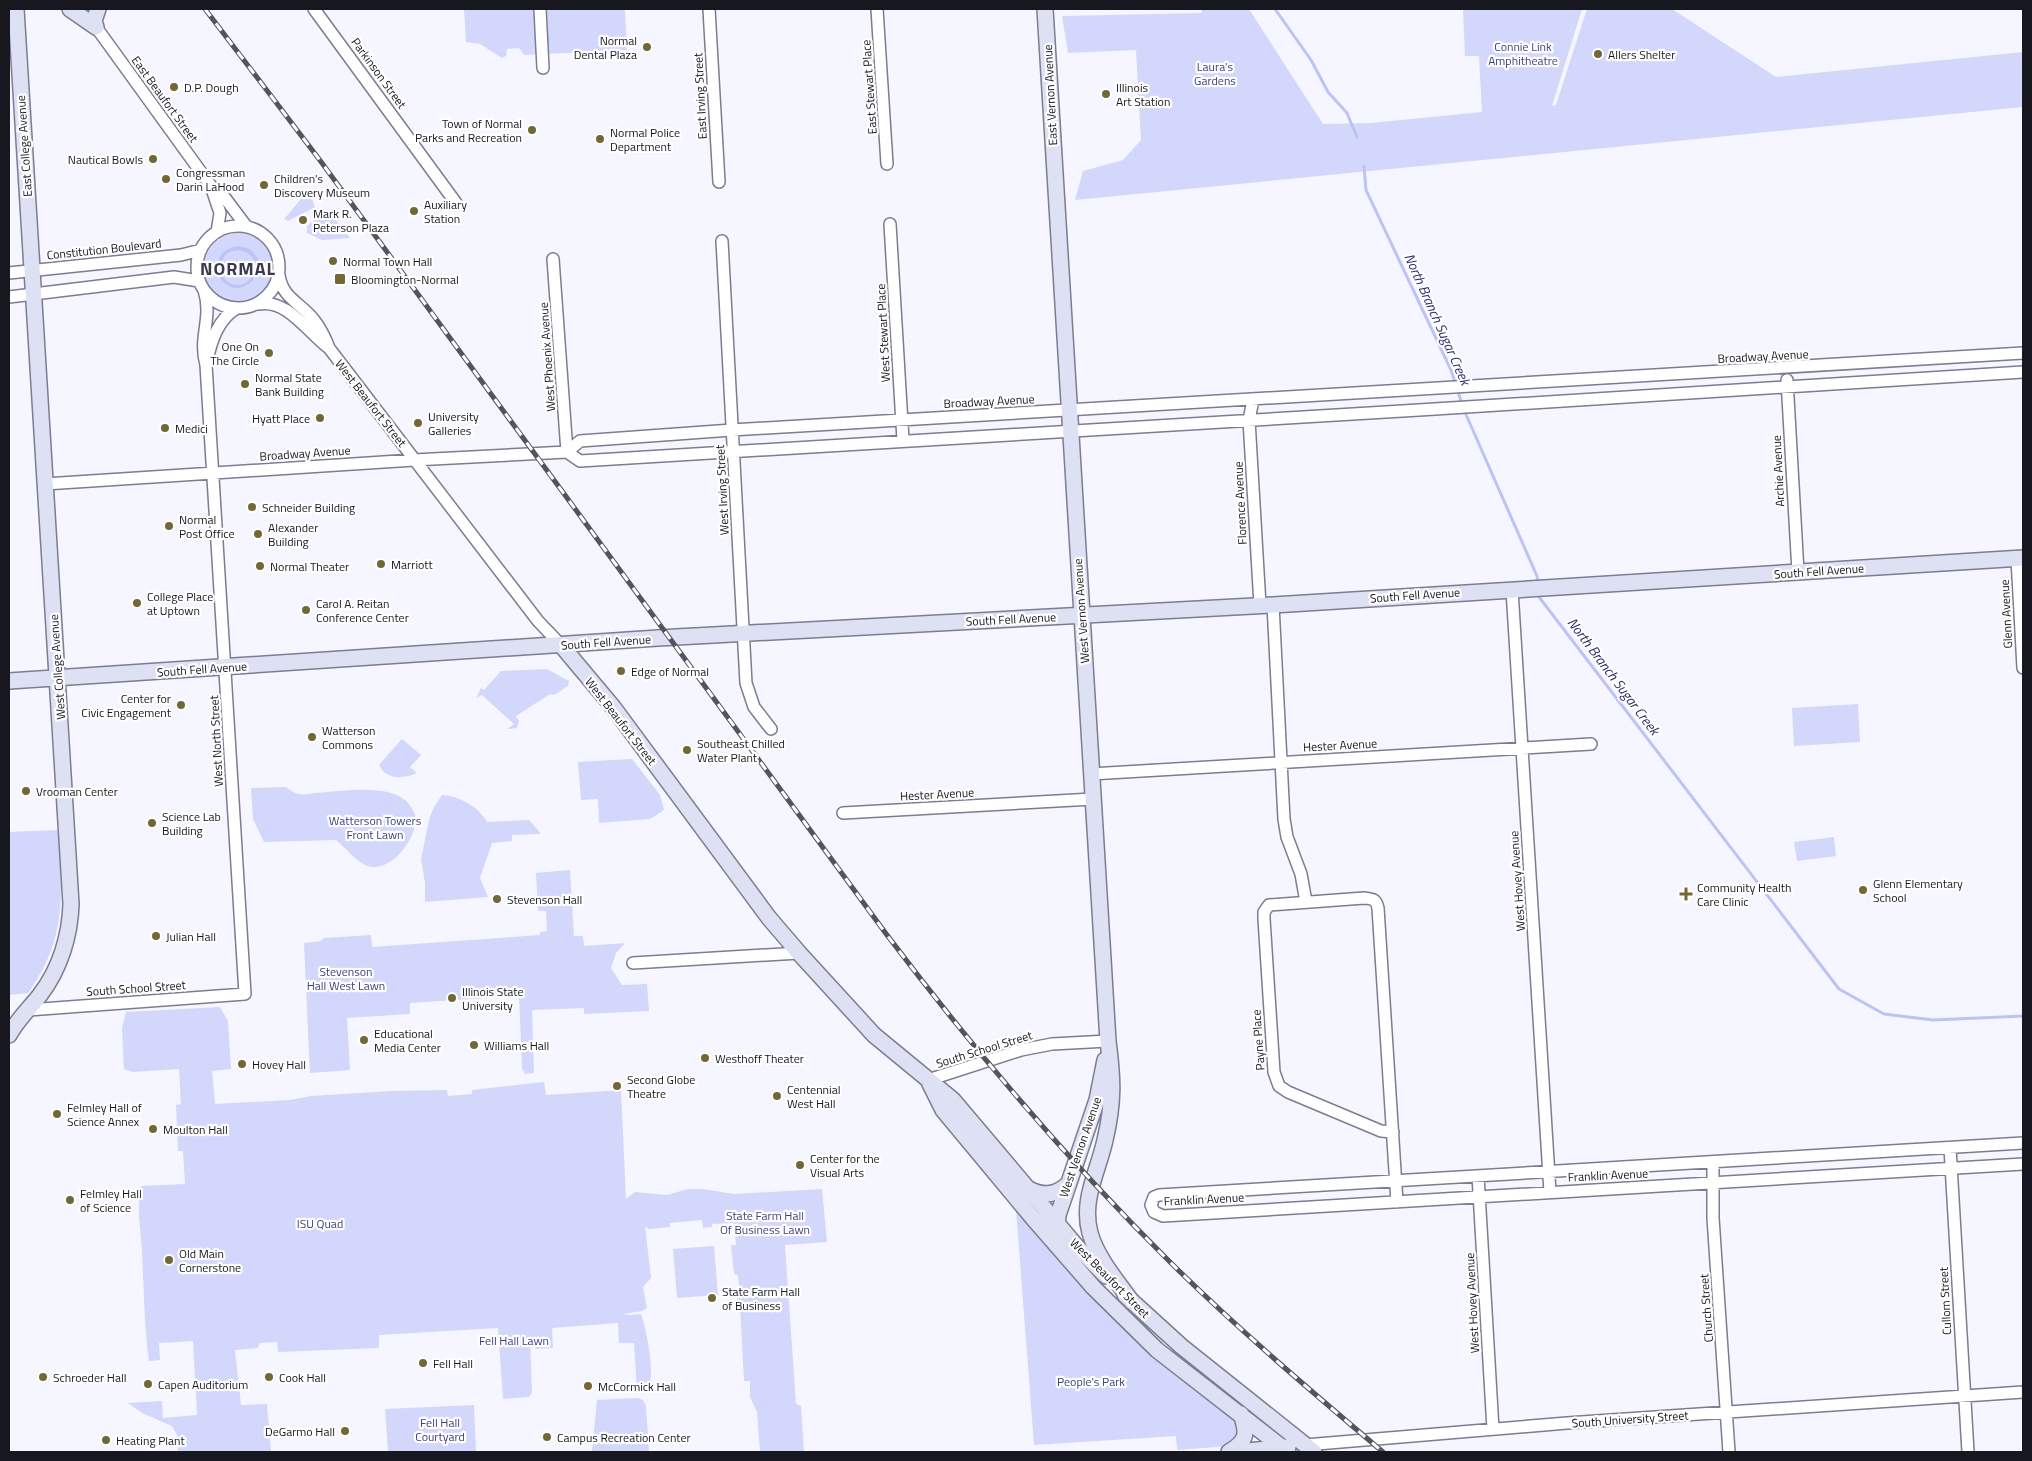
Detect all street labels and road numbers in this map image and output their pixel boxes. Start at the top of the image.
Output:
street label: Parkinson Street [347,33,412,113]
street label: East Stewart Place [856,39,882,135]
street label: East Vernon Avenue [1038,44,1062,146]
street label: East Irving Street [688,51,712,140]
street label: East Beaufort Street [127,52,203,147]
street label: East College Avenue [11,95,37,197]
street label: Constitution Boulevard [46,234,162,264]
street label: West Stewart Place [871,283,895,383]
street label: West Phoenix Avenue [534,302,560,412]
street label: Broadway Avenue [1717,344,1809,368]
street label: West Beaufort Street [331,355,412,452]
street label: Broadway Avenue [943,389,1035,413]
street label: Archie Avenue [1767,435,1789,507]
street label: Broadway Avenue [259,440,351,466]
street label: West Irving Street [710,443,734,536]
street label: Florence Avenue [1228,461,1252,545]
street label: West Vernon Avenue [1068,558,1094,664]
street label: South Fell Avenue [1773,558,1865,584]
street label: Glenn Avenue [1995,579,2017,649]
street label: South Fell Avenue [1369,582,1461,608]
street label: South Fell Avenue [965,607,1057,631]
street label: West College Avenue [44,614,70,720]
street label: South Fell Avenue [560,629,652,655]
street label: South Fell Avenue [156,656,248,682]
street label: West Beaufort Street [581,673,662,770]
street label: West North Street [204,694,228,787]
street label: Hester Avenue [1302,734,1378,756]
street label: Hester Avenue [899,783,975,805]
street label: West Hovey Avenue [1504,830,1530,932]
street label: South School Street [86,975,187,1001]
street label: Payne Place [1246,1009,1270,1071]
street label: South School Street [934,1025,1035,1073]
street label: West Vernon Avenue [1054,1094,1106,1200]
street label: Franklin Avenue [1567,1163,1649,1187]
street label: Franklin Avenue [1163,1187,1245,1211]
street label: West Beaufort Street [1065,1233,1155,1323]
street label: West Hovey Avenue [1460,1252,1484,1354]
street label: Cullom Street [1934,1266,1956,1336]
street label: Church Street [1694,1272,1718,1343]
street label: South University Street [1571,1405,1690,1433]

